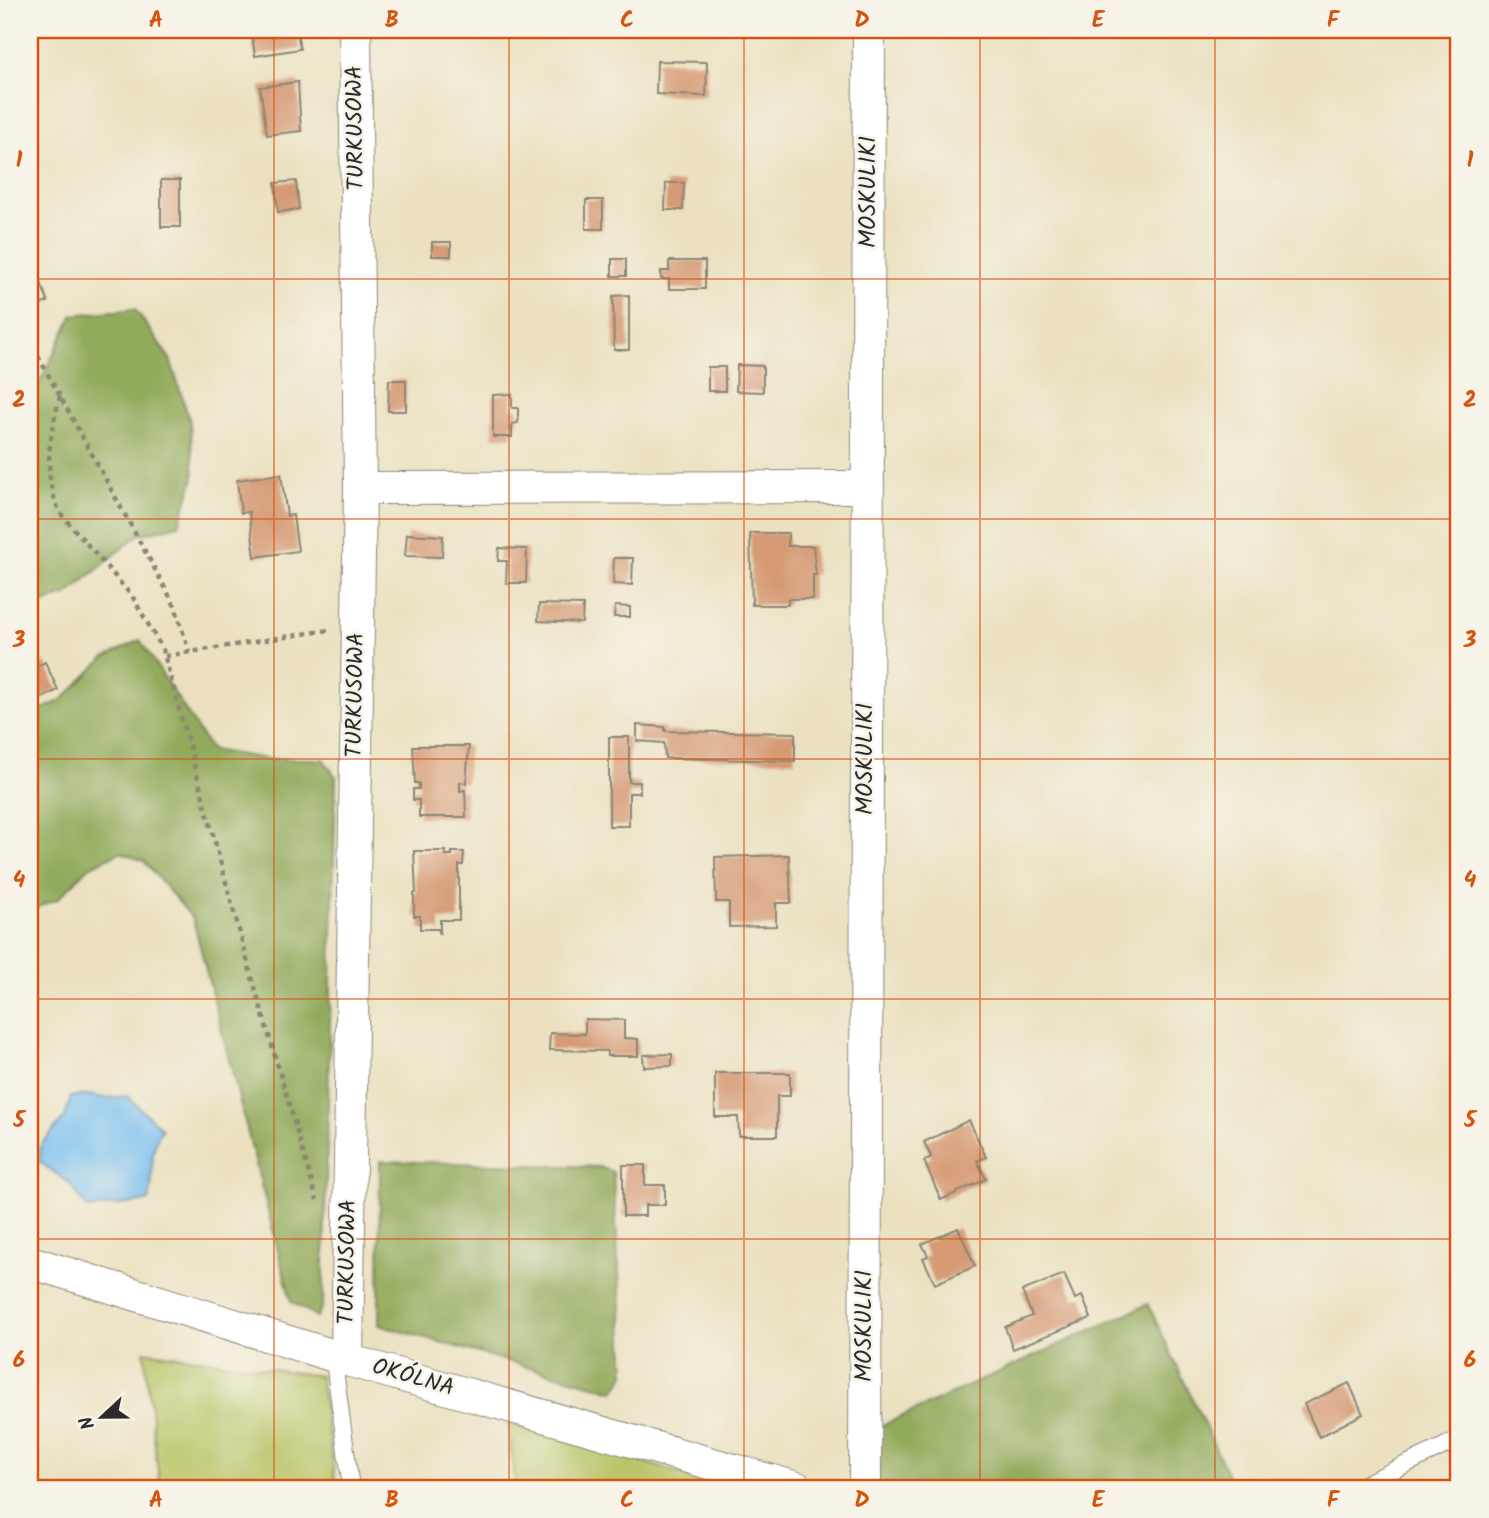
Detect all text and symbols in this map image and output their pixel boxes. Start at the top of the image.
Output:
text: A [149,3,163,39]
text: B [385,3,399,39]
text: C [620,3,634,39]
text: D [854,3,870,39]
text: E [1092,3,1106,39]
text: F [1327,3,1341,39]
street label: TURKUSOWA [337,65,375,191]
street label: MOSKULIKI [851,136,887,248]
text: 1 [16,143,23,179]
text: 1 [1467,143,1474,179]
text: 2 [12,383,26,419]
text: 2 [1463,383,1477,419]
text: 3 [12,623,26,659]
text: 3 [1463,623,1477,659]
street label: TURKUSOWA [337,632,375,758]
street label: MOSKULIKI [848,703,884,815]
text: 4 [13,863,26,899]
text: 4 [1464,863,1477,899]
text: 5 [12,1103,27,1139]
text: 5 [1463,1103,1478,1139]
street label: TURKUSOWA [329,1199,367,1325]
street label: MOSKULIKI [847,1270,883,1382]
text: 6 [13,1343,25,1379]
text: 6 [1464,1343,1476,1379]
street label: OKÓLNA [368,1349,458,1407]
north arrow [66,1382,136,1452]
text: N [72,1411,104,1434]
text: A [149,1483,163,1518]
text: B [385,1483,399,1518]
text: C [620,1483,634,1518]
text: D [854,1483,870,1518]
text: E [1092,1483,1106,1518]
text: F [1327,1483,1341,1518]

